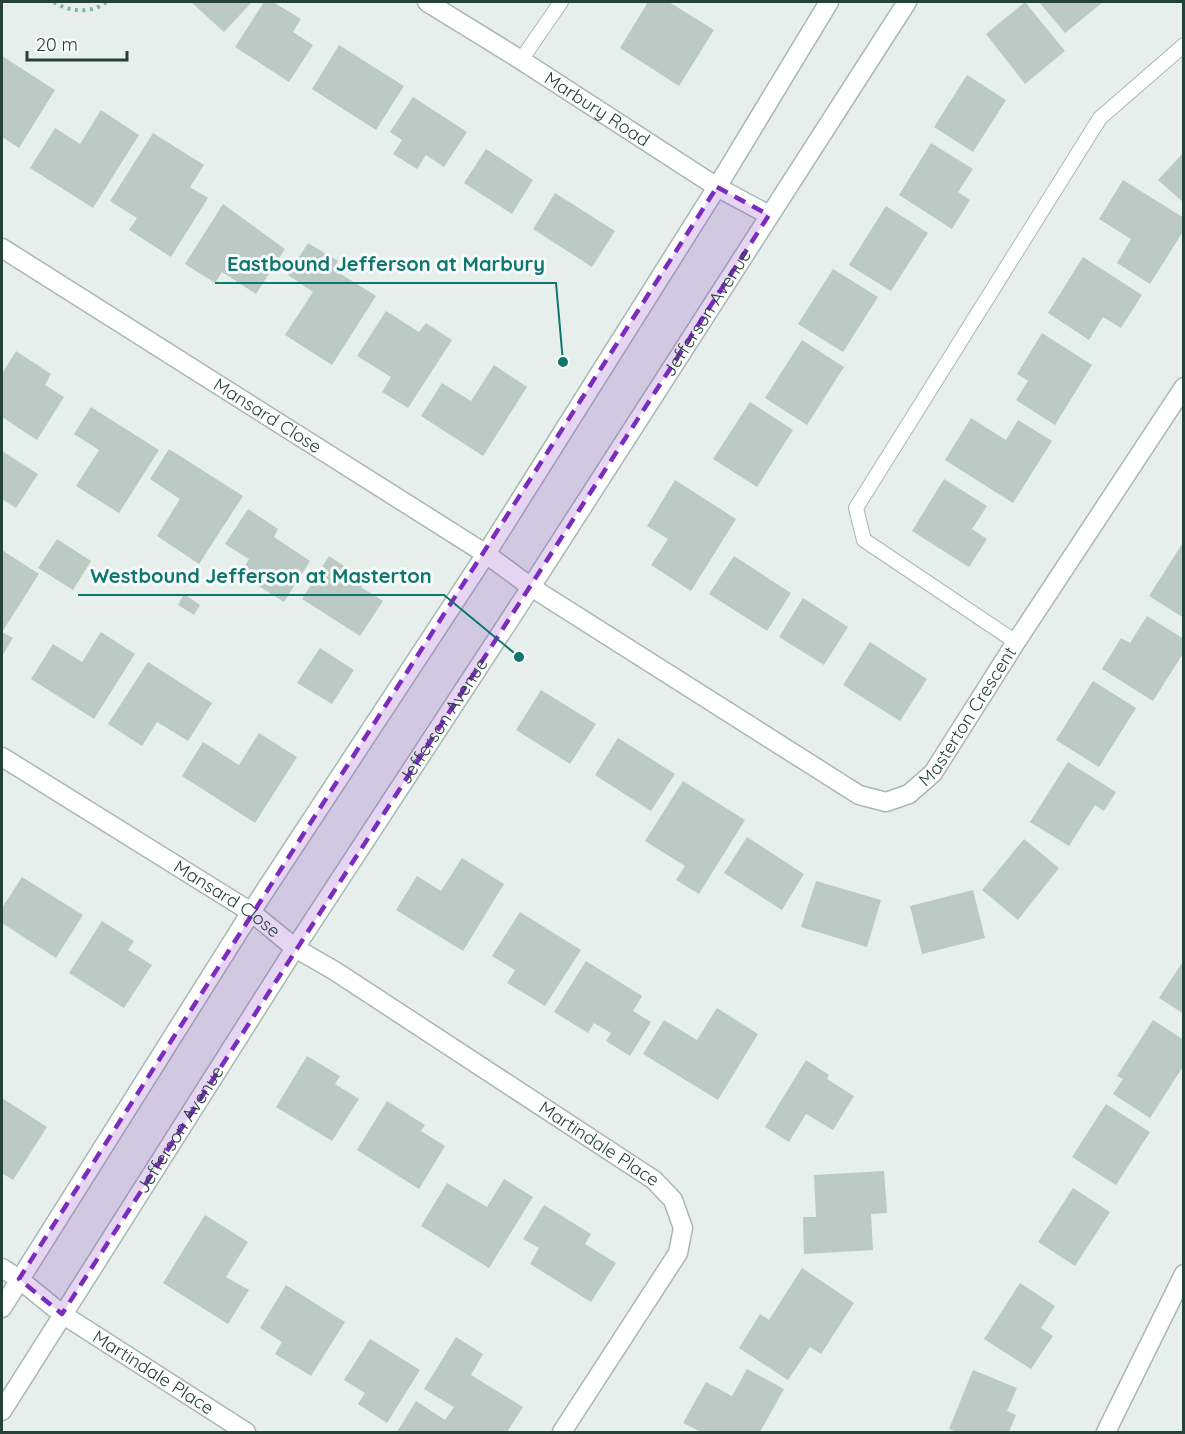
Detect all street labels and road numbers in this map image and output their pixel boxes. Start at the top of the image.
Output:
street label: Marbury Road [540,66,654,151]
street label: Jefferson Avenue [657,245,756,381]
street label: Mansard Close [209,373,326,458]
street label: Masterton Crescent [914,642,1021,791]
street label: Jefferson Avenue [393,653,493,789]
street label: Mansard Close [170,855,285,942]
street label: Jefferson Avenue [131,1061,229,1198]
street label: Martindale Place [535,1096,664,1191]
street label: Martindale Place [89,1325,218,1419]

